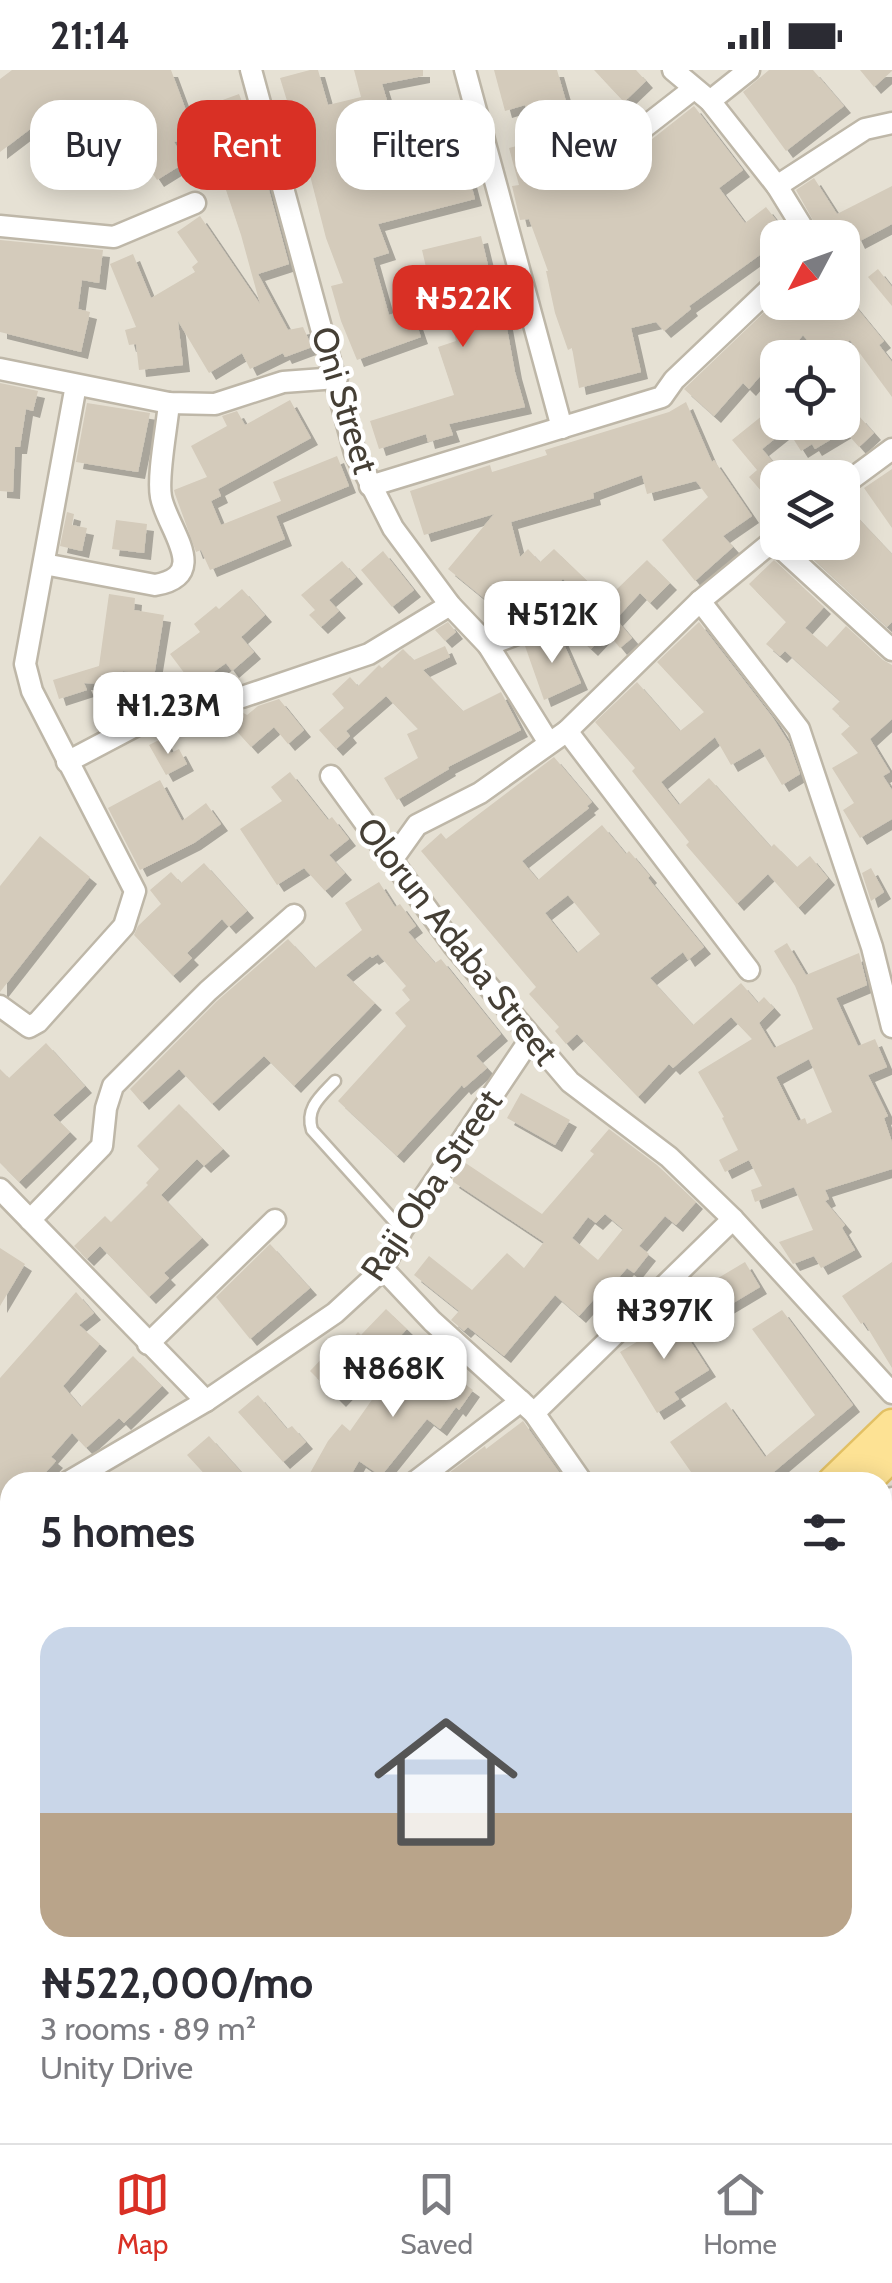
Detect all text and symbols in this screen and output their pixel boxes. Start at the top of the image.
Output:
text: 21:14 [50,12,130,59]
chip: Buy [30,100,157,190]
chip: Rent [177,100,316,190]
chip: Filters [336,100,495,190]
chip: New [515,100,652,190]
north arrow [760,220,860,320]
map controls [760,220,860,560]
pin: ₦522K [393,265,533,350]
text: ₦522K [415,278,511,317]
street label: Oni Street [302,321,388,479]
button: locate [760,340,860,440]
button: layers [760,460,860,560]
pin: ₦512K [482,581,622,666]
text: ₦512K [506,594,598,633]
pin: ₦1.23M [87,672,249,757]
text: ₦1.23M [115,685,221,724]
street label: Olorun Adaba Street [348,809,568,1074]
street label: Raji Oba Street [351,1081,511,1289]
pin: ₦397K [594,1277,734,1362]
text: ₦397K [615,1290,713,1329]
pin: ₦868K [323,1335,463,1420]
text: ₦868K [342,1348,444,1387]
icon: filters [797,1505,852,1560]
text: 5 homes [40,1506,195,1558]
icon: home [356,1692,536,1872]
text: ₦522,000/mo [40,1957,313,2009]
text: 3 rooms · 89 m² [40,2009,256,2048]
text: Unity Drive [40,2048,193,2087]
tab: Map [115,2167,170,2261]
tab: Saved [400,2167,473,2261]
tab: Home [703,2167,777,2261]

